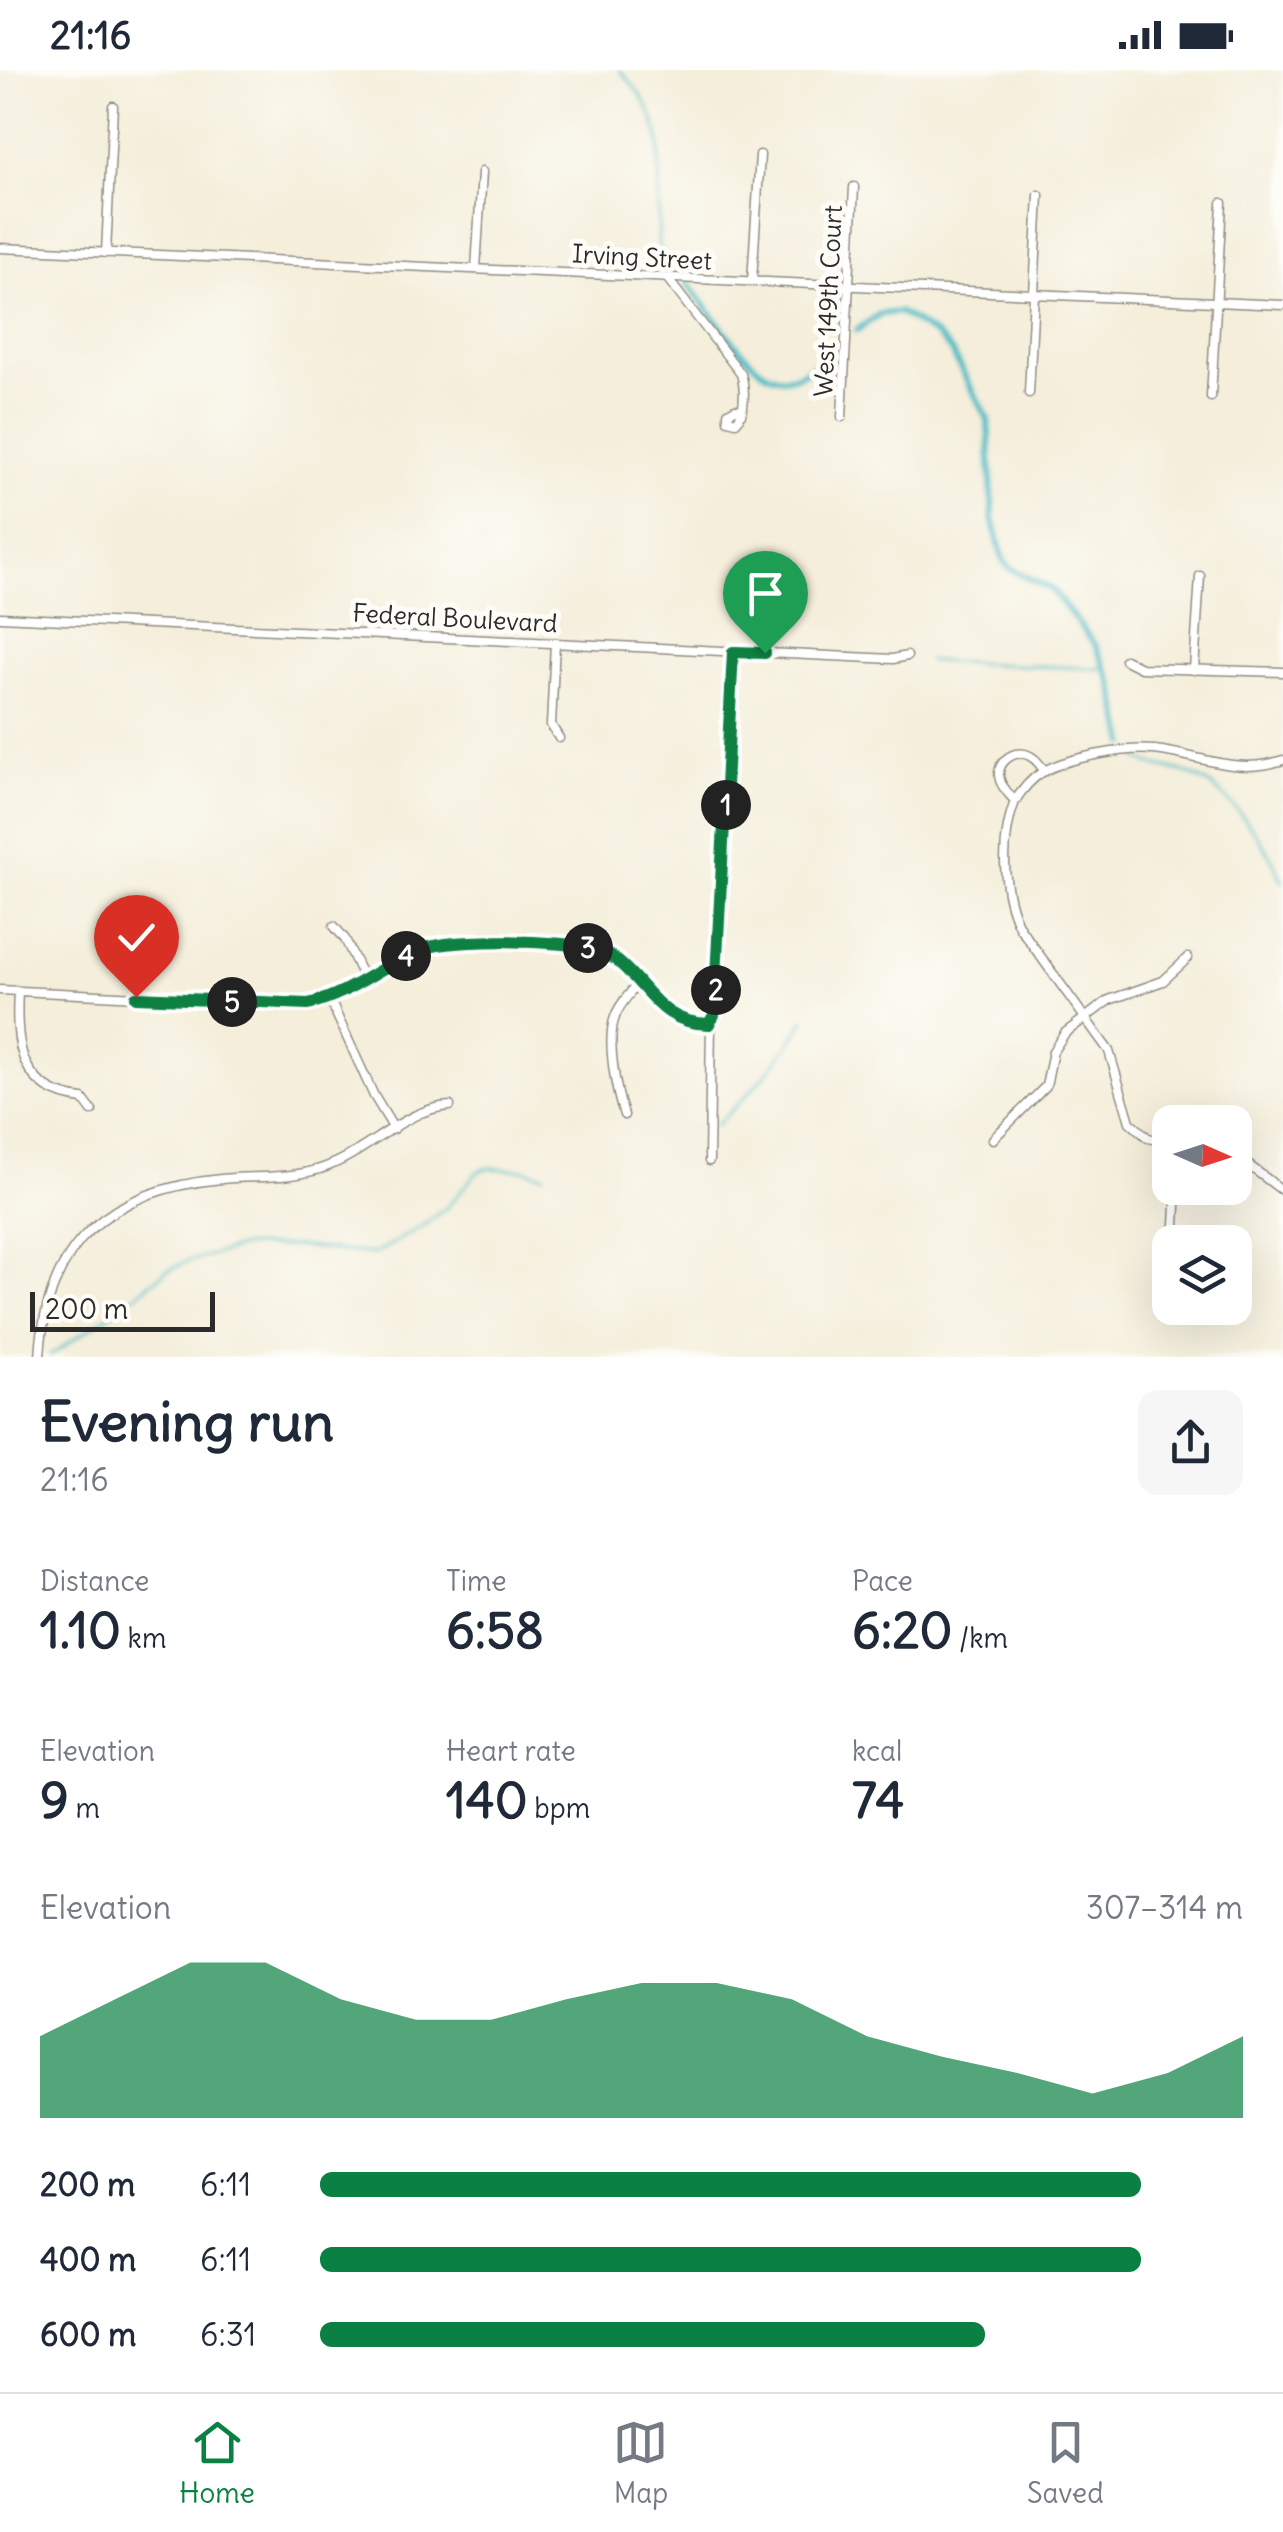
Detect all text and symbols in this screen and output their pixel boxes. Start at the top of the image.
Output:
text: 21:16 [50,12,132,59]
street label: West 149th Court [807,204,849,398]
street label: Irving Street [571,237,713,277]
pin [723,551,808,654]
icon: arrive [738,566,793,621]
street label: Federal Boulevard [352,597,558,639]
pin: 1 [701,780,751,830]
text: 1 [720,787,732,823]
pin [94,895,179,998]
icon: check [109,910,164,965]
pin: 3 [563,923,613,973]
text: 3 [580,930,596,966]
pin: 4 [381,931,431,981]
text: 4 [398,938,414,974]
pin: 2 [691,965,741,1015]
text: 2 [708,972,724,1008]
pin: 5 [207,977,257,1027]
text: 5 [224,984,240,1020]
north arrow [1152,1105,1252,1205]
map controls [1152,1105,1252,1325]
button: layers [1152,1225,1252,1325]
scale bar [30,1287,215,1332]
text: 200 m [45,1291,128,1327]
text: Evening run [40,1387,334,1456]
button: share [1138,1390,1243,1495]
text: 21:16 [40,1459,109,1500]
text: Distance [40,1563,149,1599]
text: Time [446,1563,507,1599]
text: Pace [852,1563,913,1599]
text: 1.10 [40,1599,121,1662]
text: 6:58 [446,1599,544,1662]
text: 6:20 [852,1599,952,1662]
text: km [121,1620,166,1656]
text: /km [952,1620,1008,1656]
text: Elevation [40,1733,155,1769]
text: Heart rate [446,1733,576,1769]
text: kcal [852,1733,902,1769]
text: 9 [40,1769,69,1832]
text: 140 [446,1769,528,1832]
text: 74 [852,1769,904,1832]
text: m [69,1790,100,1826]
text: bpm [528,1790,590,1826]
text: Elevation [40,1887,171,1928]
text: 307–314 m [1086,1887,1243,1928]
text: 200 m [40,2164,135,2205]
text: 6:11 [200,2164,251,2205]
text: 400 m [40,2239,136,2280]
text: 6:11 [200,2239,251,2280]
text: 600 m [40,2314,136,2355]
text: 6:31 [200,2314,256,2355]
tab: Home [179,2415,255,2511]
tab: Map [613,2415,668,2511]
tab: Saved [1027,2415,1104,2511]

